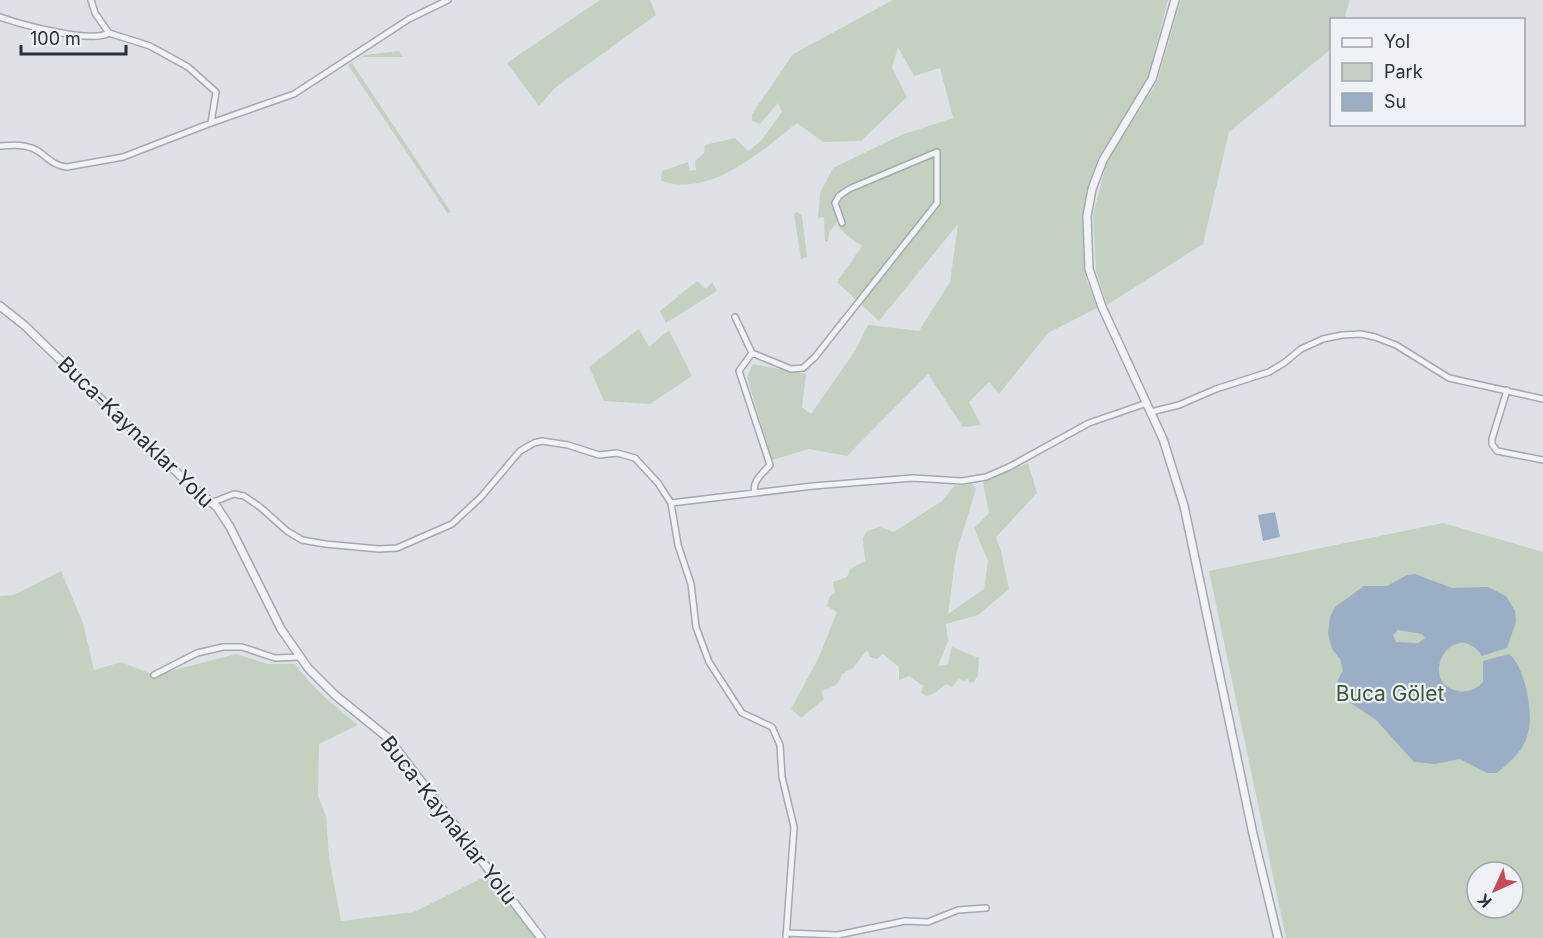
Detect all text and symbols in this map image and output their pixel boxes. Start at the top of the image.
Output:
scale bar [21,18,126,56]
legend [1330,18,1525,126]
text: 100 m [30,28,81,49]
text: Yol [1384,31,1410,52]
text: Park [1384,61,1423,82]
text: Su [1384,91,1406,112]
street label: Buca-Kaynaklar Yolu [53,351,219,513]
park label: Buca Gölet [1336,681,1444,706]
street label: Buca-Kaynaklar Yolu [376,731,522,909]
north arrow [1465,860,1525,920]
text: K [1473,889,1496,912]

